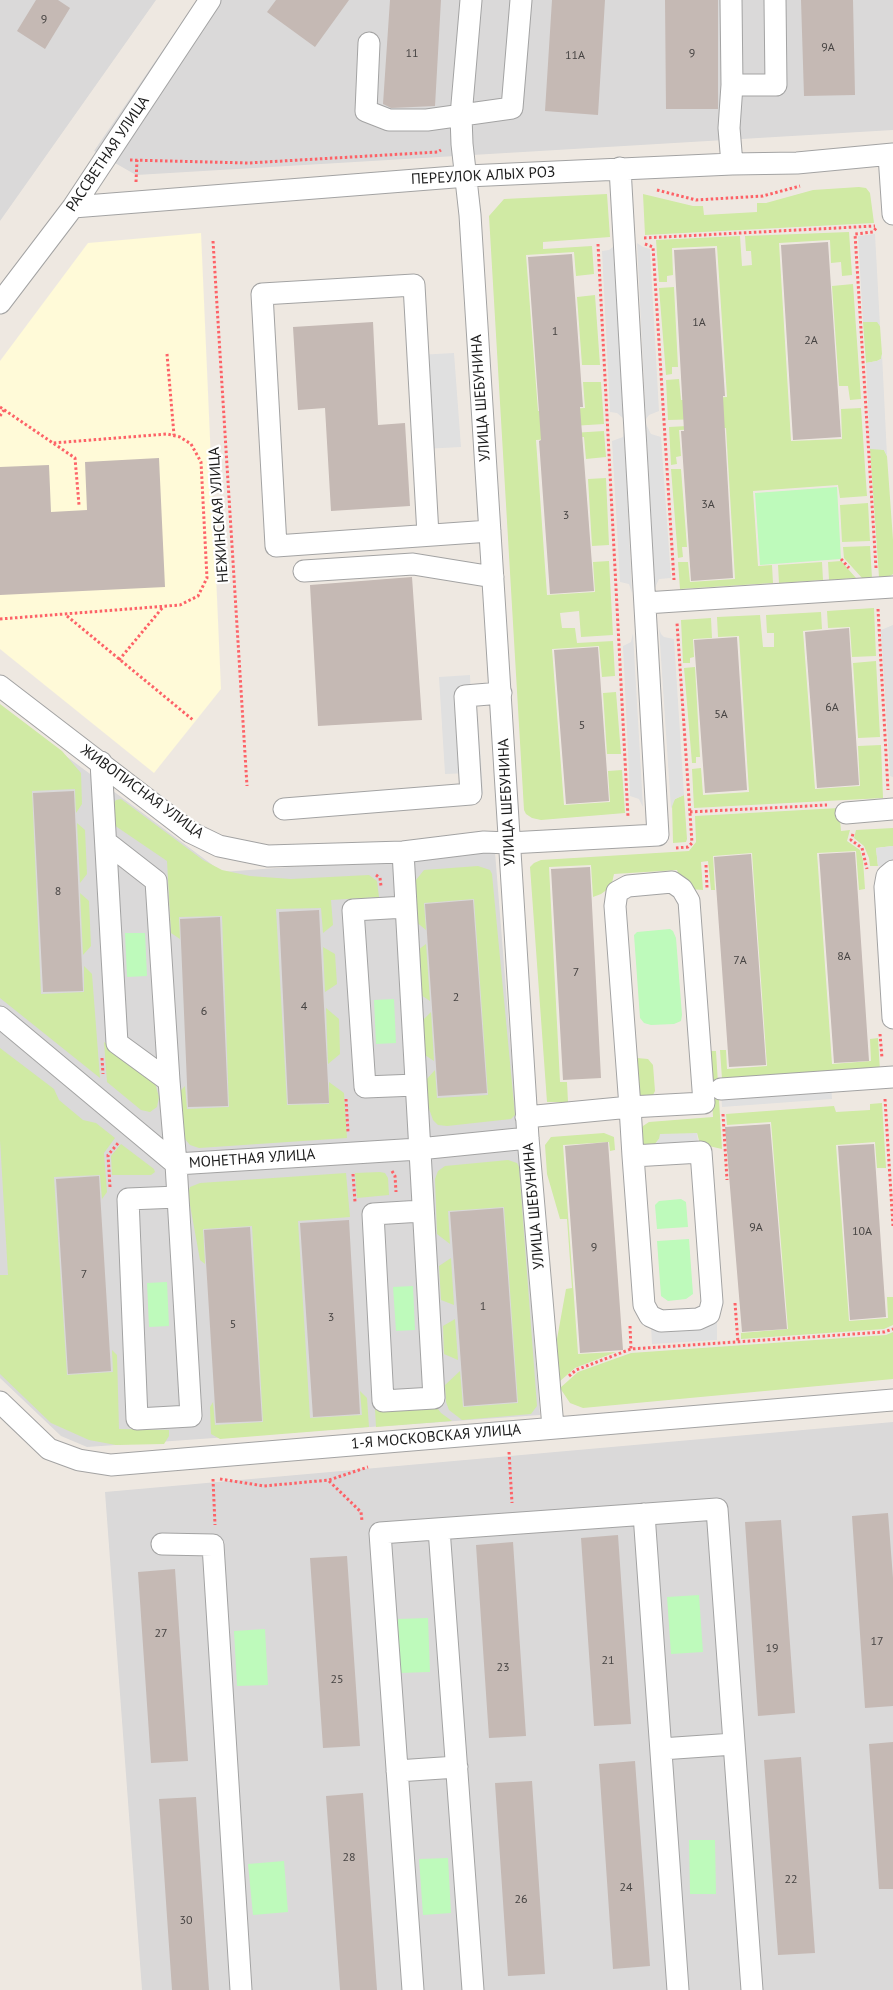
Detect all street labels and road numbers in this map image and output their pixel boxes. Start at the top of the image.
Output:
street label: РАССВЕТНАЯ УЛИЦА [63,93,153,215]
street label: ПЕРЕУЛОК АЛЫХ РОЗ [410,163,556,189]
street label: УЛИЦА ШЕБУНИНА [468,334,494,462]
street label: НЕЖИНСКАЯ УЛИЦА [205,447,233,583]
street label: УЛИЦА ШЕБУНИНА [495,738,519,866]
street label: ЖИВОПИСНАЯ УЛИЦА [77,741,207,843]
street label: УЛИЦА ШЕБУНИНА [519,1142,549,1270]
street label: МОНЕТНАЯ УЛИЦА [188,1146,316,1172]
street label: 1-Я МОСКОВСКАЯ УЛИЦА [350,1421,522,1453]

